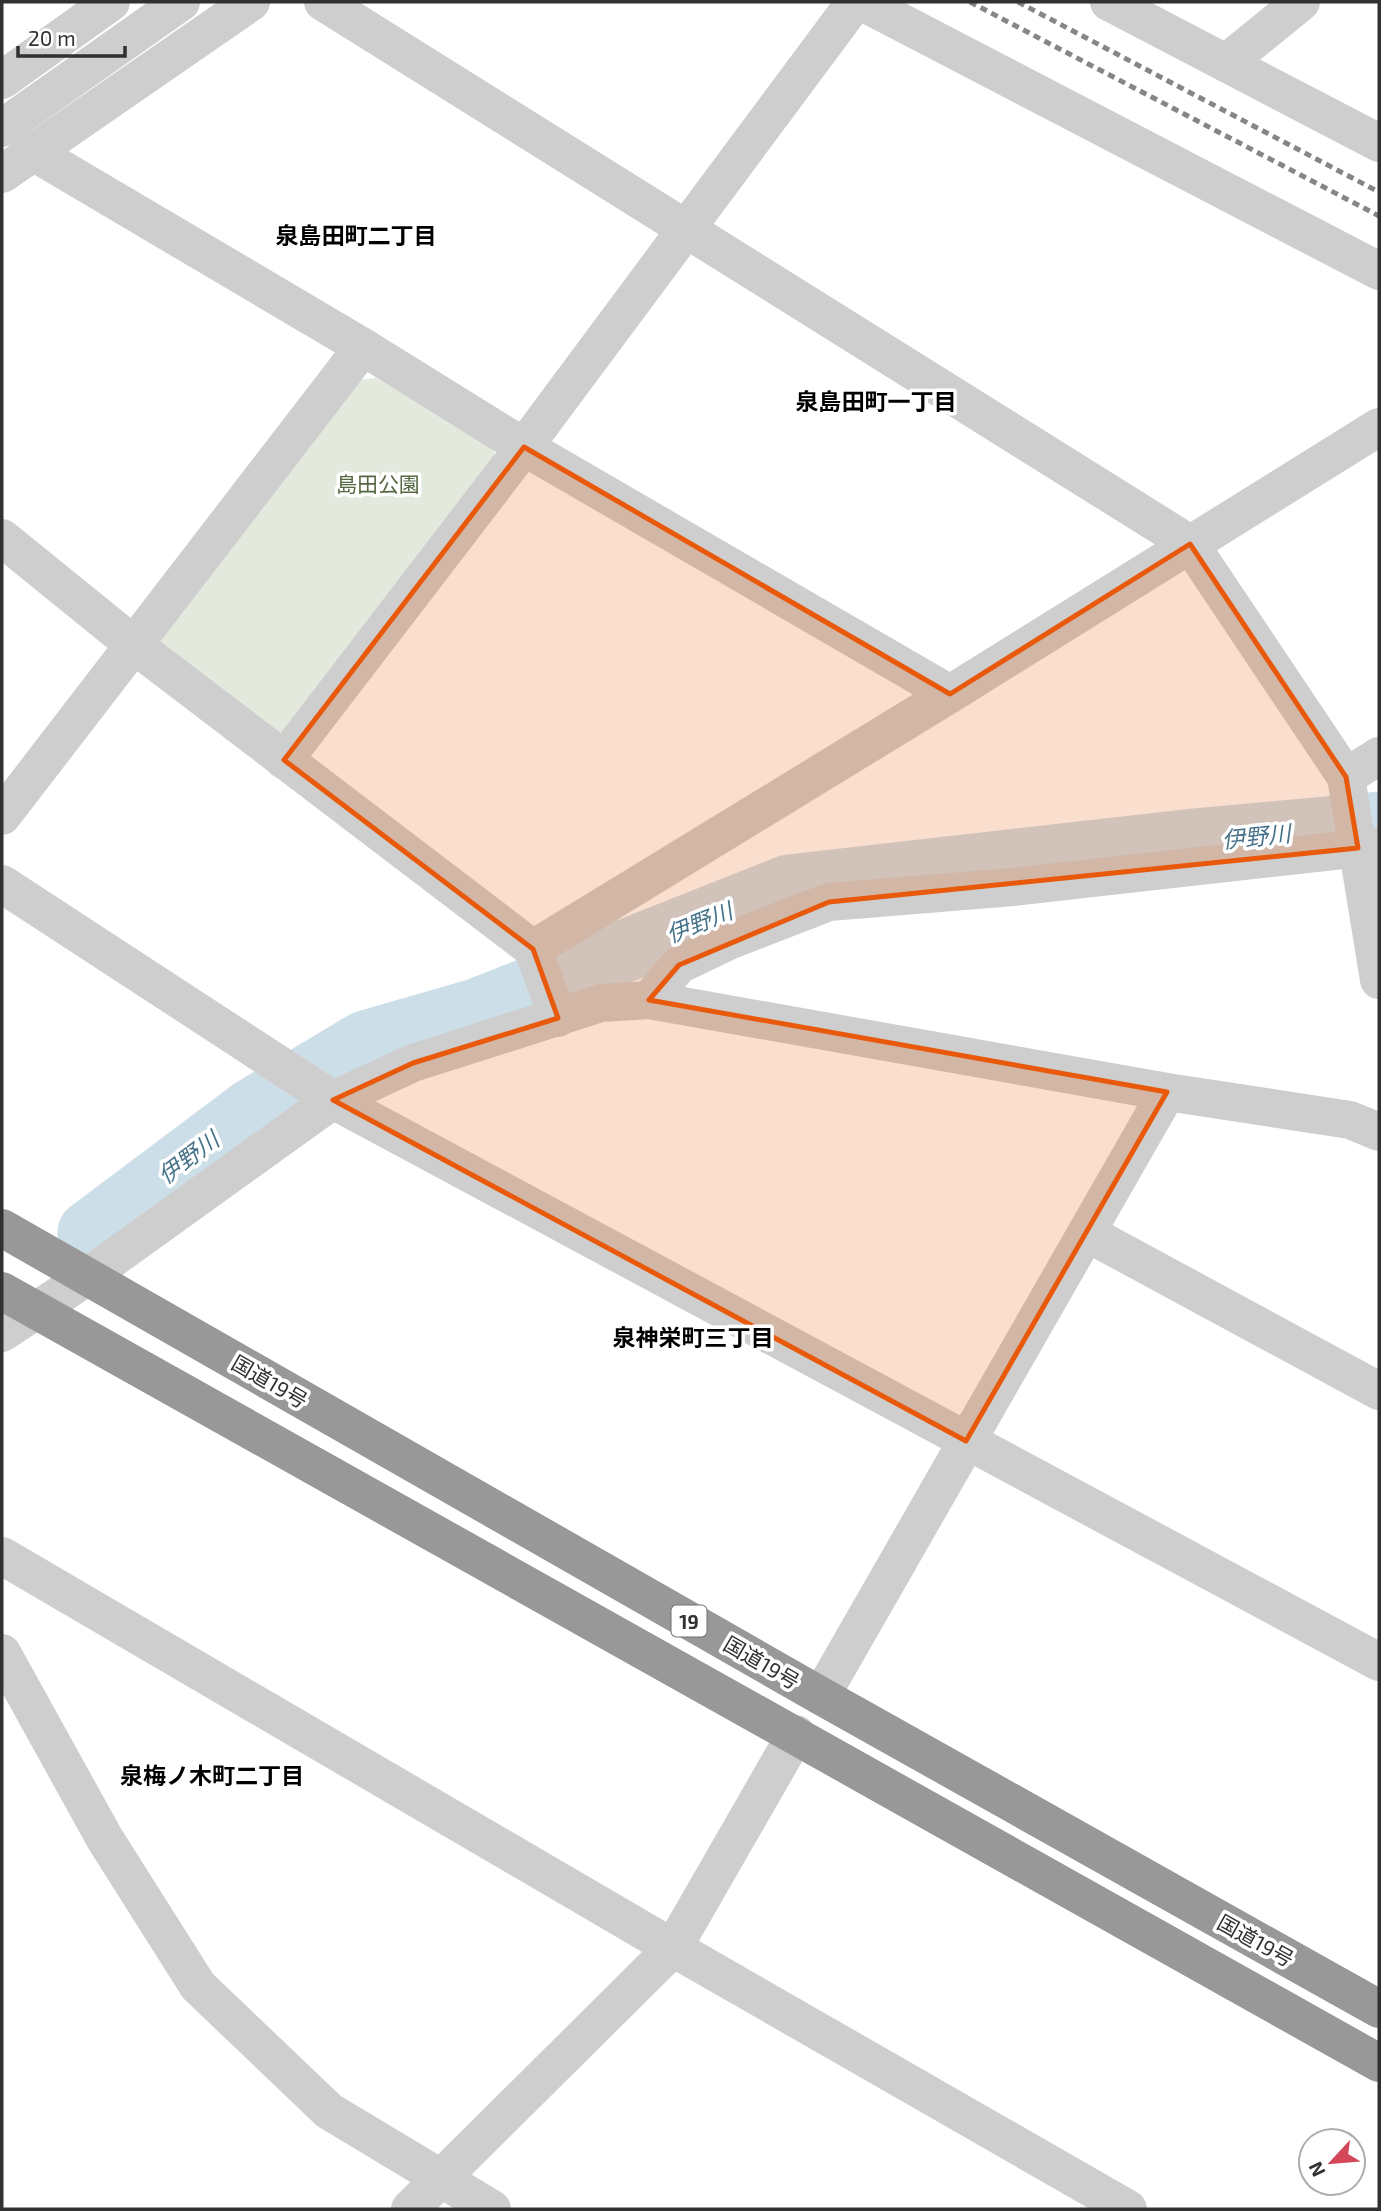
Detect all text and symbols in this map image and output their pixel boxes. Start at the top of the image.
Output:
scale bar [18,14,124,58]
text: 20 m [28,25,76,50]
district label: 泉島田町二丁目 [276,221,437,249]
district label: 泉島田町一丁目 [796,387,957,415]
park label: 島田公園 [336,471,420,496]
water label: 伊野川 [1220,818,1295,854]
water label: 伊野川 [662,895,739,948]
water label: 伊野川 [152,1123,226,1189]
district label: 泉神栄町三丁目 [613,1323,774,1351]
street label: 国道19号 [228,1349,312,1413]
road number: 19 [672,1606,706,1637]
street label: 国道19号 [720,1630,804,1694]
district label: 泉梅ノ木町二丁目 [120,1761,304,1789]
street label: 国道19号 [1213,1909,1299,1971]
north arrow [1297,2127,1367,2197]
text: N [1303,2158,1330,2181]

